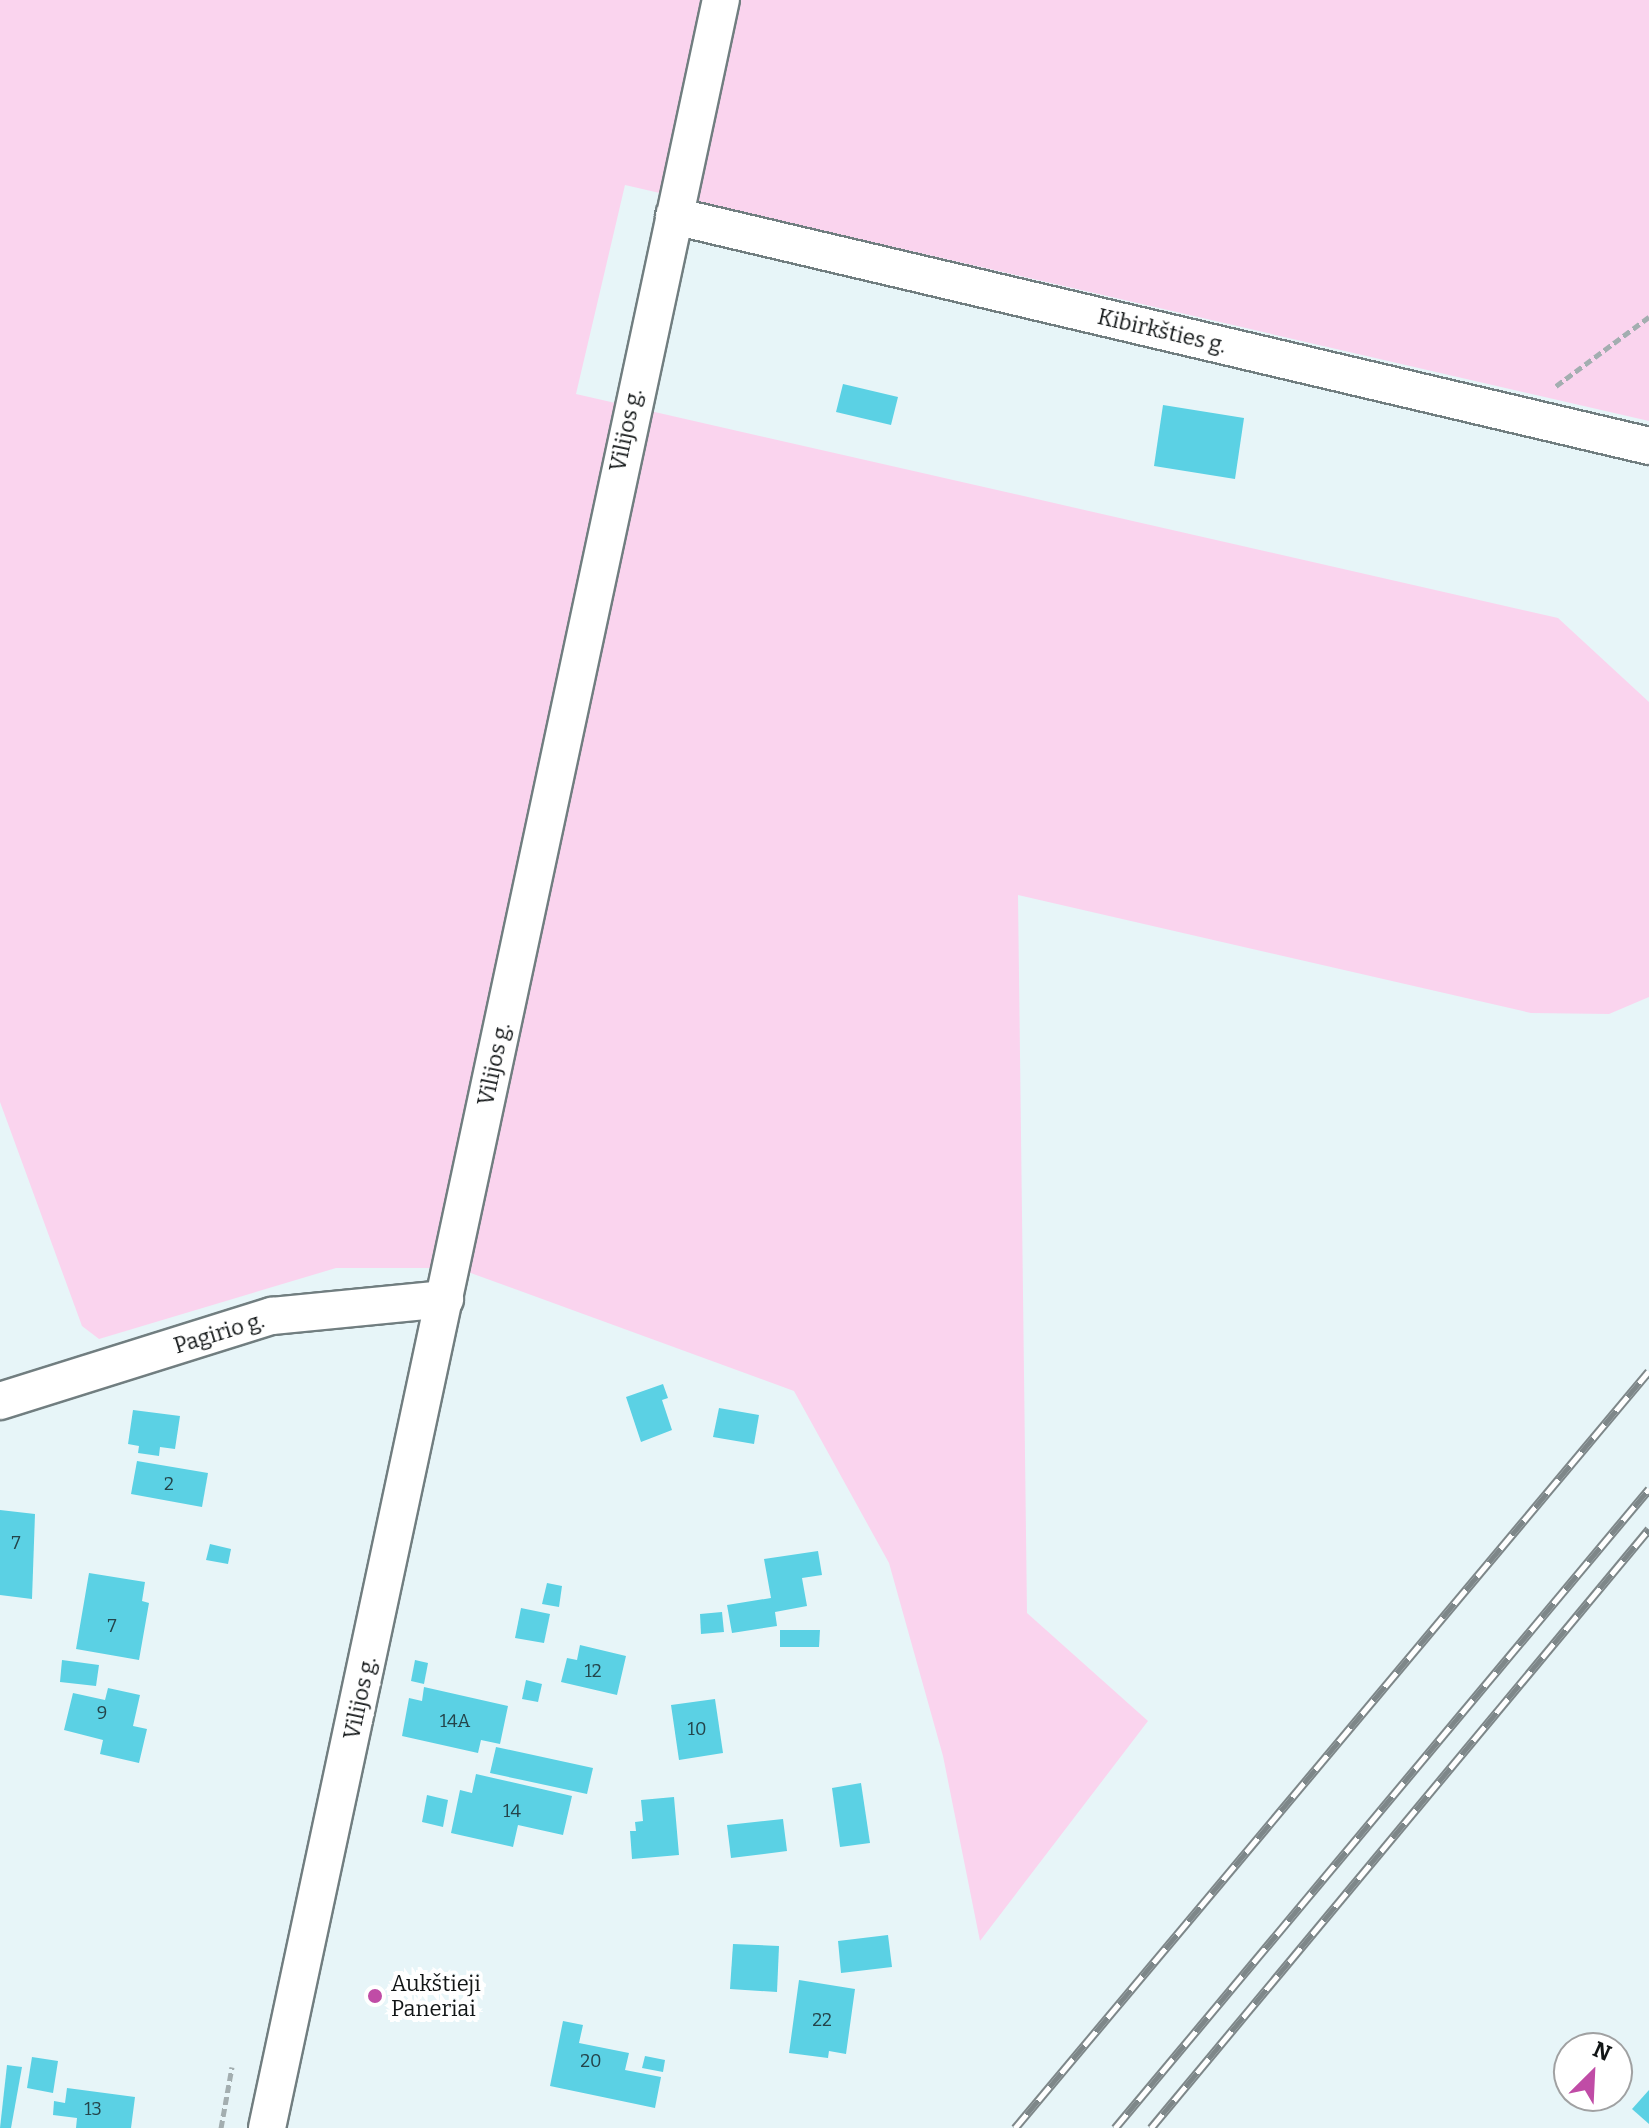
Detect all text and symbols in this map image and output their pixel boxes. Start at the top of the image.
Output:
street label: Kibirkšties g. [1095,303,1229,359]
street label: Vilijos g. [604,386,648,474]
street label: Vilijos g. [472,1020,516,1108]
street label: Pagirio g. [171,1307,267,1359]
house number: 2 [164,1473,174,1495]
house number: 7 [11,1532,21,1554]
house number: 7 [107,1615,117,1637]
street label: Vilijos g. [338,1654,382,1742]
house number: 12 [584,1660,602,1682]
house number: 9 [97,1702,107,1724]
house number: 14A [440,1710,470,1732]
house number: 10 [688,1718,706,1740]
house number: 14 [503,1800,521,1822]
place label: Aukštieji Paneriai [391,1970,481,2022]
marker: Aukštieji Paneriai [366,1987,384,2005]
house number: 22 [812,2009,832,2031]
north arrow [1553,2032,1633,2112]
text: N [1589,2036,1615,2067]
house number: 20 [580,2050,602,2072]
house number: 13 [84,2098,102,2120]

